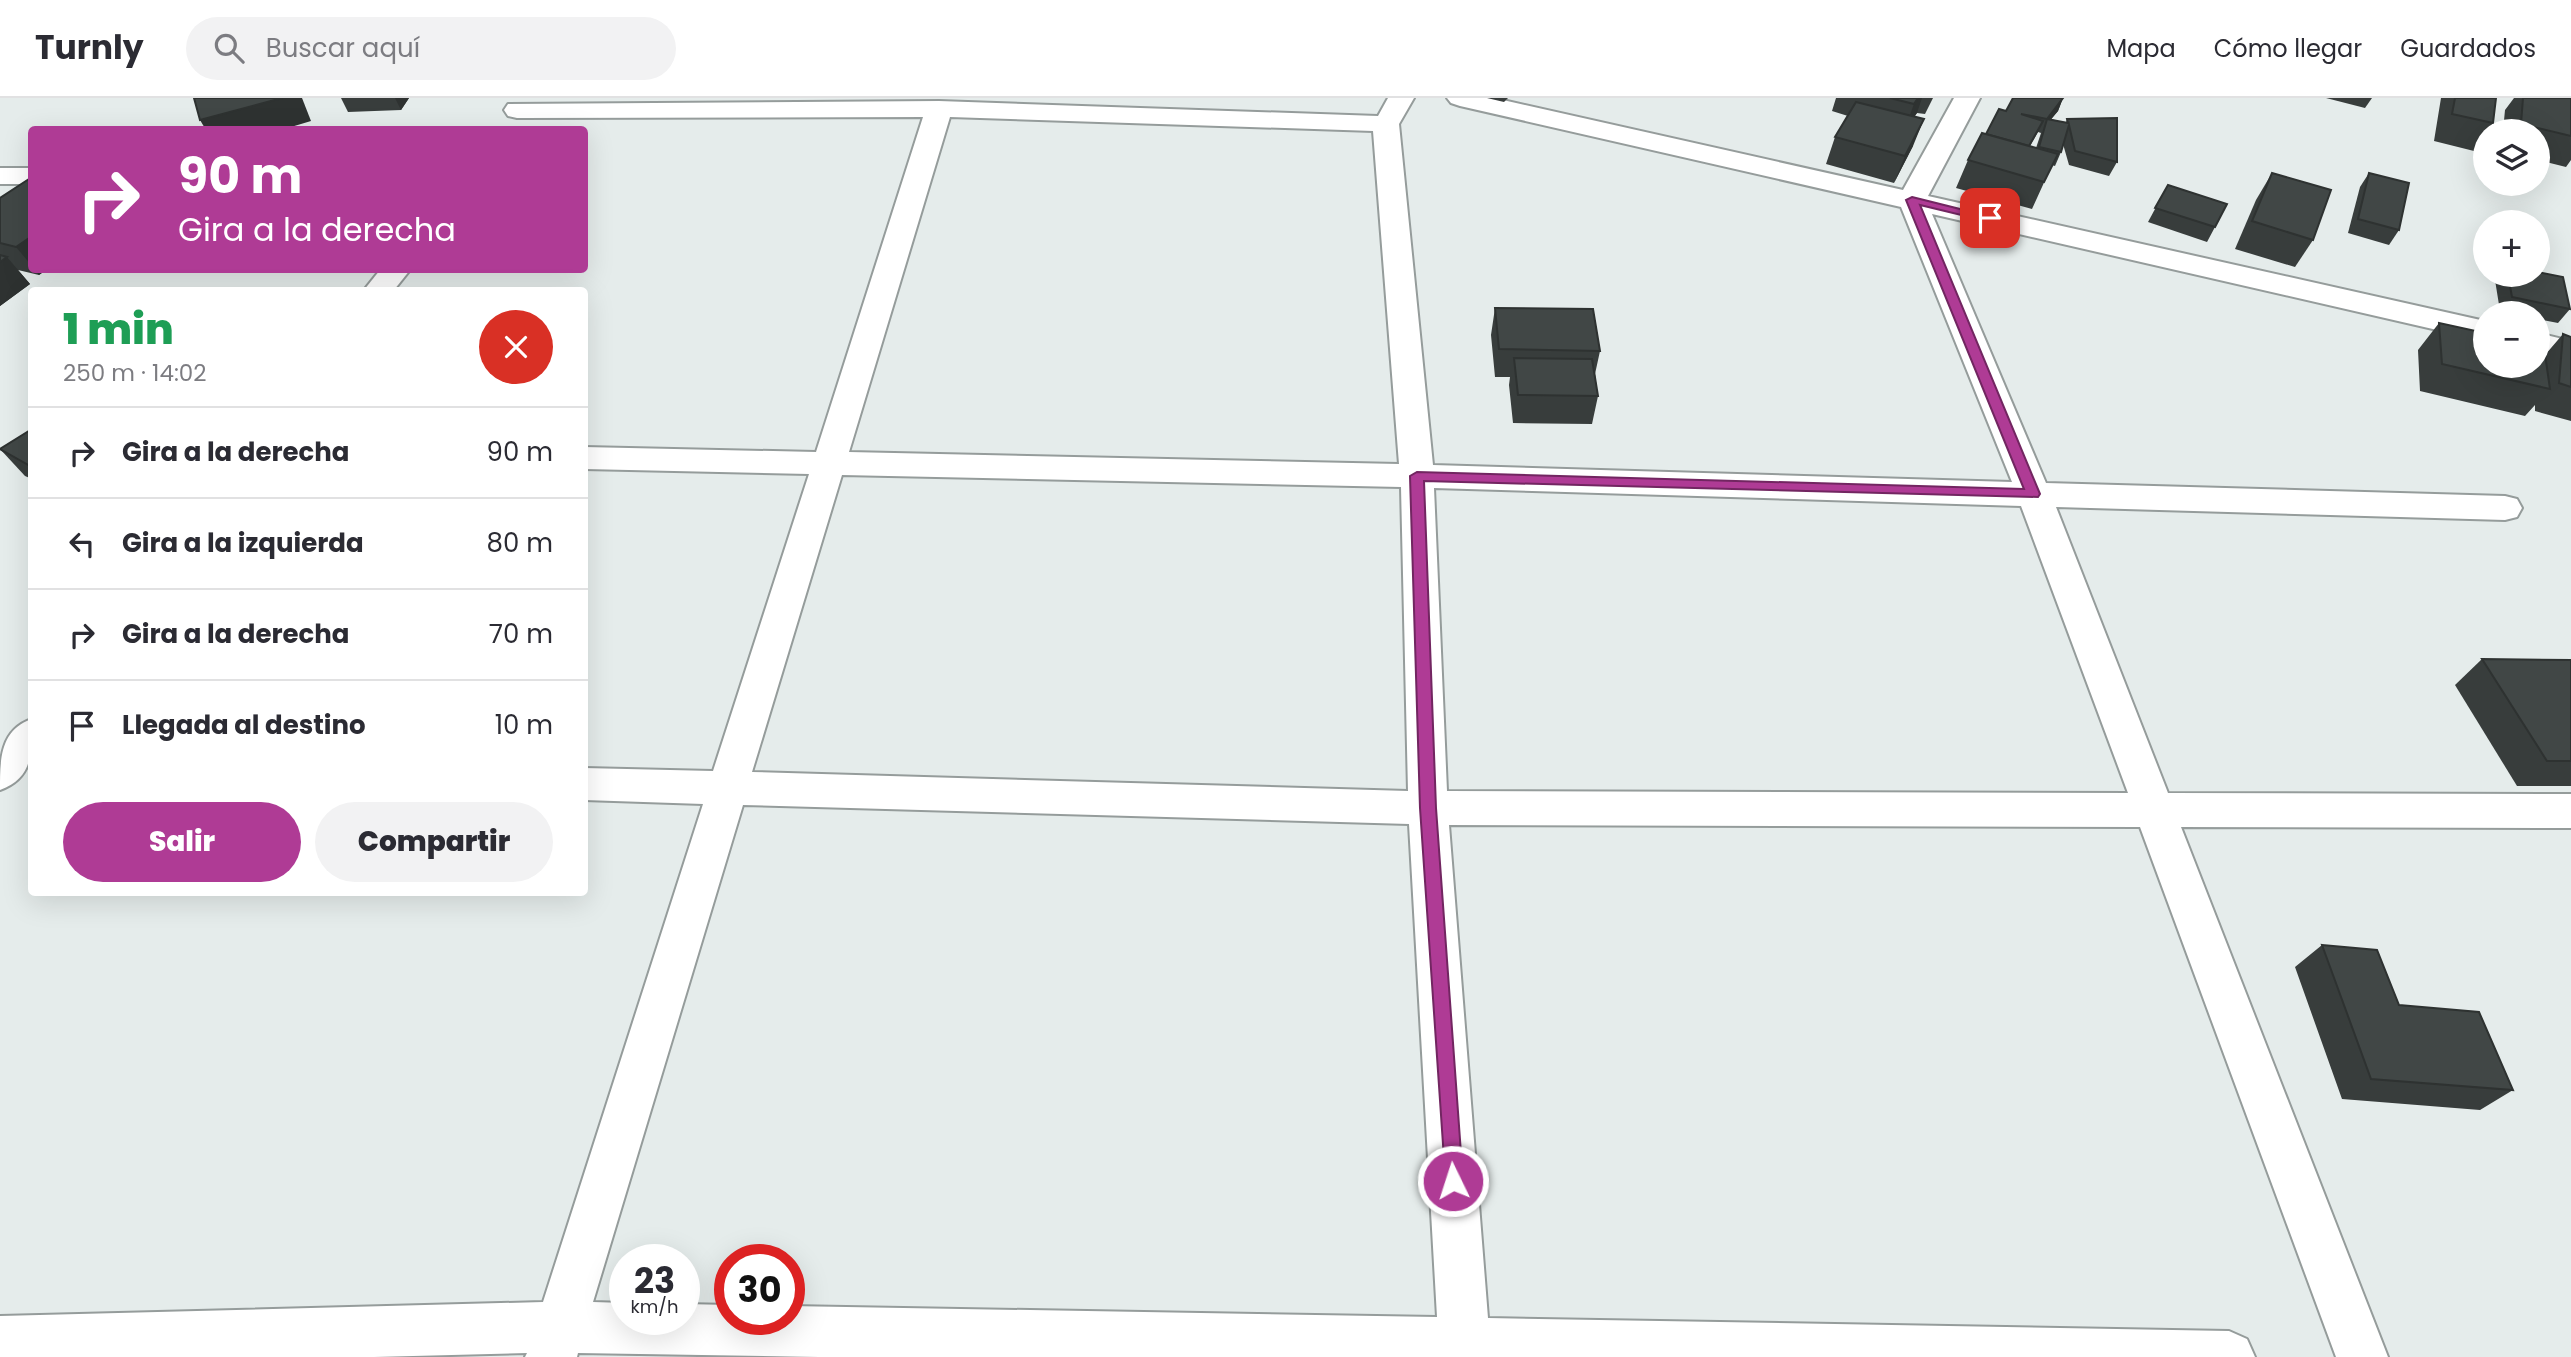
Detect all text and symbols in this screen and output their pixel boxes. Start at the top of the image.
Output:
search box [186,17,676,80]
text: Turnly [35,24,144,71]
icon: search [210,29,248,67]
text: Buscar aquí [266,30,420,66]
text: Mapa [2106,32,2176,65]
text: Cómo llegar [2214,32,2362,65]
text: Guardados [2400,32,2536,65]
map controls [2473,119,2550,378]
button: layers [2473,119,2550,196]
text: 90 m [178,142,302,210]
icon: right [63,154,154,245]
pin [1960,188,2020,248]
icon: arrive [1971,199,2009,237]
text: Gira a la derecha [178,207,456,252]
button: + [2473,210,2550,287]
text: 1 min [63,300,174,359]
button: − [2473,301,2550,378]
button: close [479,310,553,384]
text: 250 m · 14:02 [63,357,207,389]
icon: right [63,434,101,472]
text: Gira a la derecha [122,434,350,470]
text: 90 m [487,434,553,470]
icon: left [63,525,101,563]
text: Gira a la izquierda [122,525,364,561]
text: 80 m [487,525,553,561]
icon: right [63,616,101,654]
text: Gira a la derecha [122,616,350,652]
text: 70 m [489,616,553,652]
icon: arrive [63,707,101,745]
text: Llegada al destino [122,707,366,743]
text: 10 m [495,707,553,743]
button: Salir [63,802,301,882]
button: Compartir [315,802,553,882]
position arrow [1416,1144,1490,1218]
speed limit sign: 30 [714,1244,805,1335]
text: 23 [634,1256,675,1305]
text: km/h [631,1294,678,1319]

